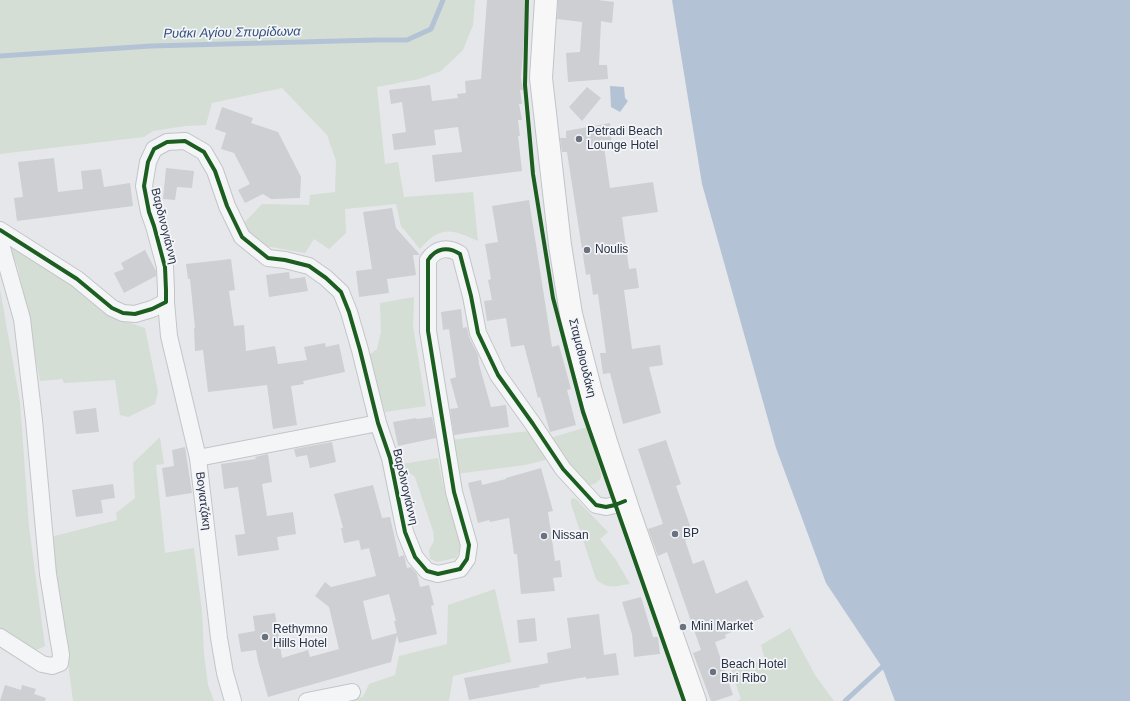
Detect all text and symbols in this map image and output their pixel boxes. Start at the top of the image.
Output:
water label: Ρυάκι Αγίου Σπυρίδωνα [163,24,301,42]
place label: Petradi Beach Lounge Hotel [587,125,662,153]
marker: Petradi Beach Lounge Hotel [574,134,584,144]
street label: Βαρδινογιάννη [148,186,180,266]
place label: Noulis [595,243,628,257]
marker: Noulis [582,245,592,255]
street label: Σταμαθιουδάκη [565,317,599,399]
street label: Βαρδινογιάννη [389,447,421,527]
street label: Βογιατζάκη [192,471,214,531]
place label: BP [683,527,699,541]
place label: Nissan [552,529,589,543]
marker: BP [670,529,680,539]
marker: Nissan [539,531,549,541]
place label: Mini Market [691,620,753,634]
marker: Mini Market [678,622,688,632]
place label: Rethymno Hills Hotel [273,623,328,651]
marker: Rethymno Hills Hotel [260,632,270,642]
place label: Beach Hotel Biri Ribo [721,658,786,686]
marker: Beach Hotel Biri Ribo [708,667,718,677]

